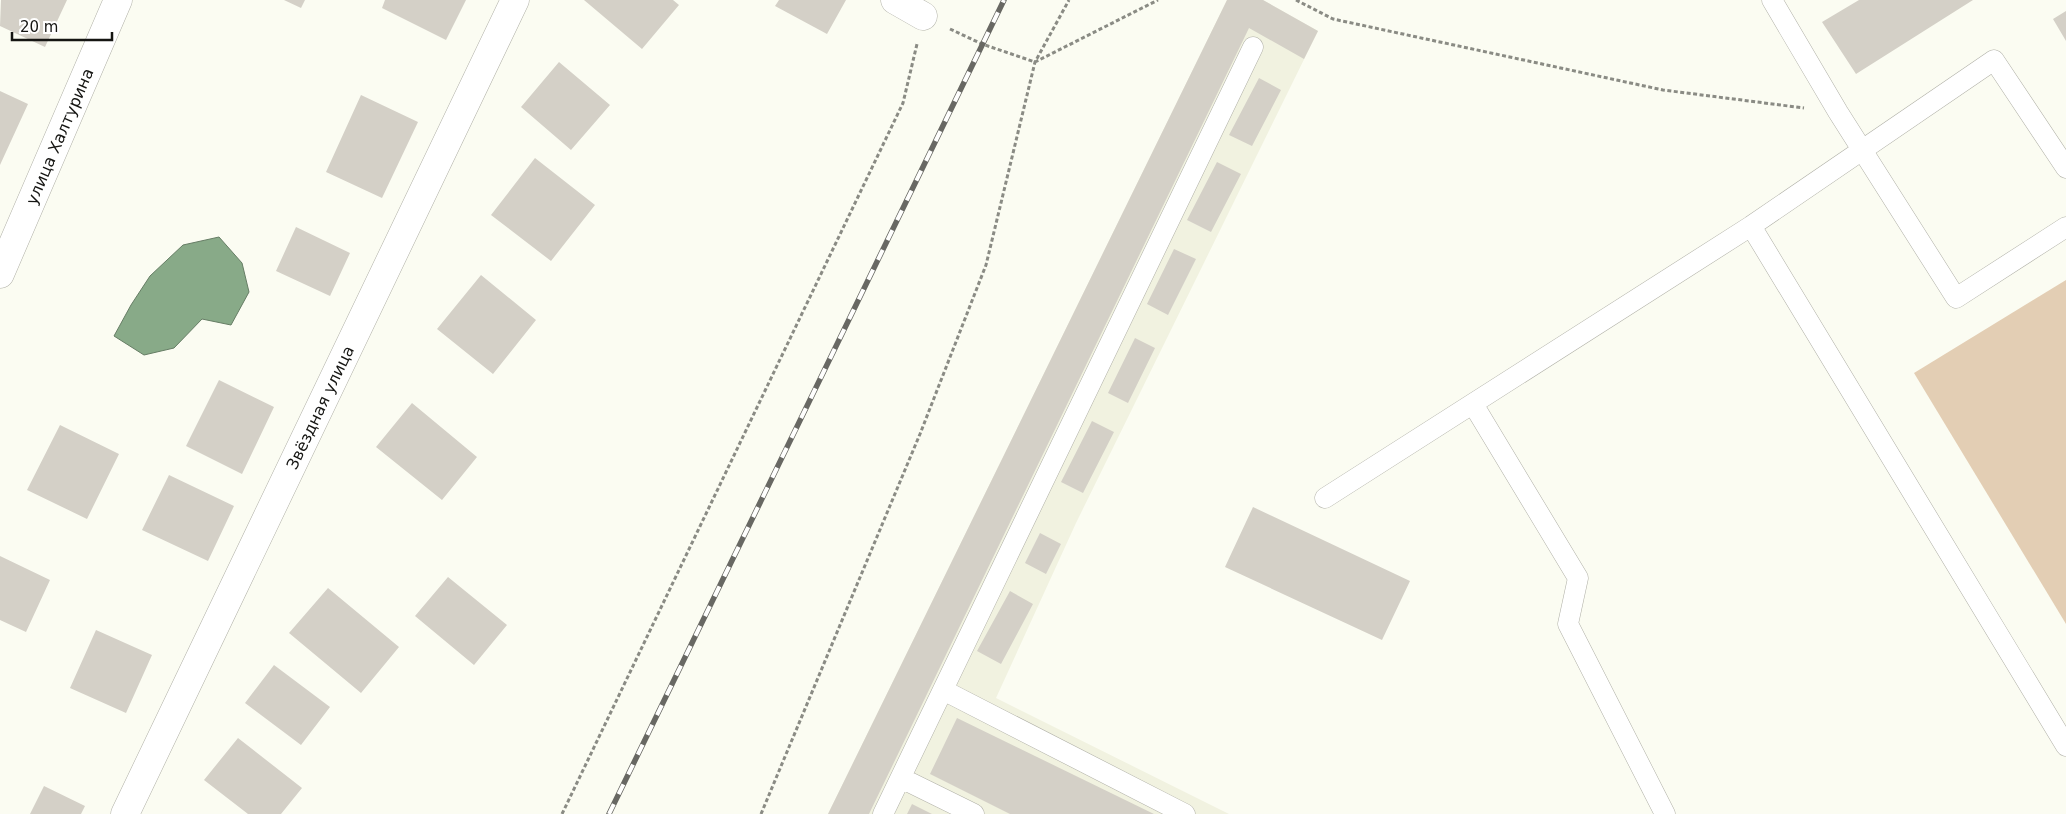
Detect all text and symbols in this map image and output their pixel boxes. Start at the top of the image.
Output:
scale bar [12,10,112,42]
text: 20 m [20,18,58,36]
street label: улица Халтурина [22,65,98,207]
street label: Звёздная улица [283,343,358,472]

